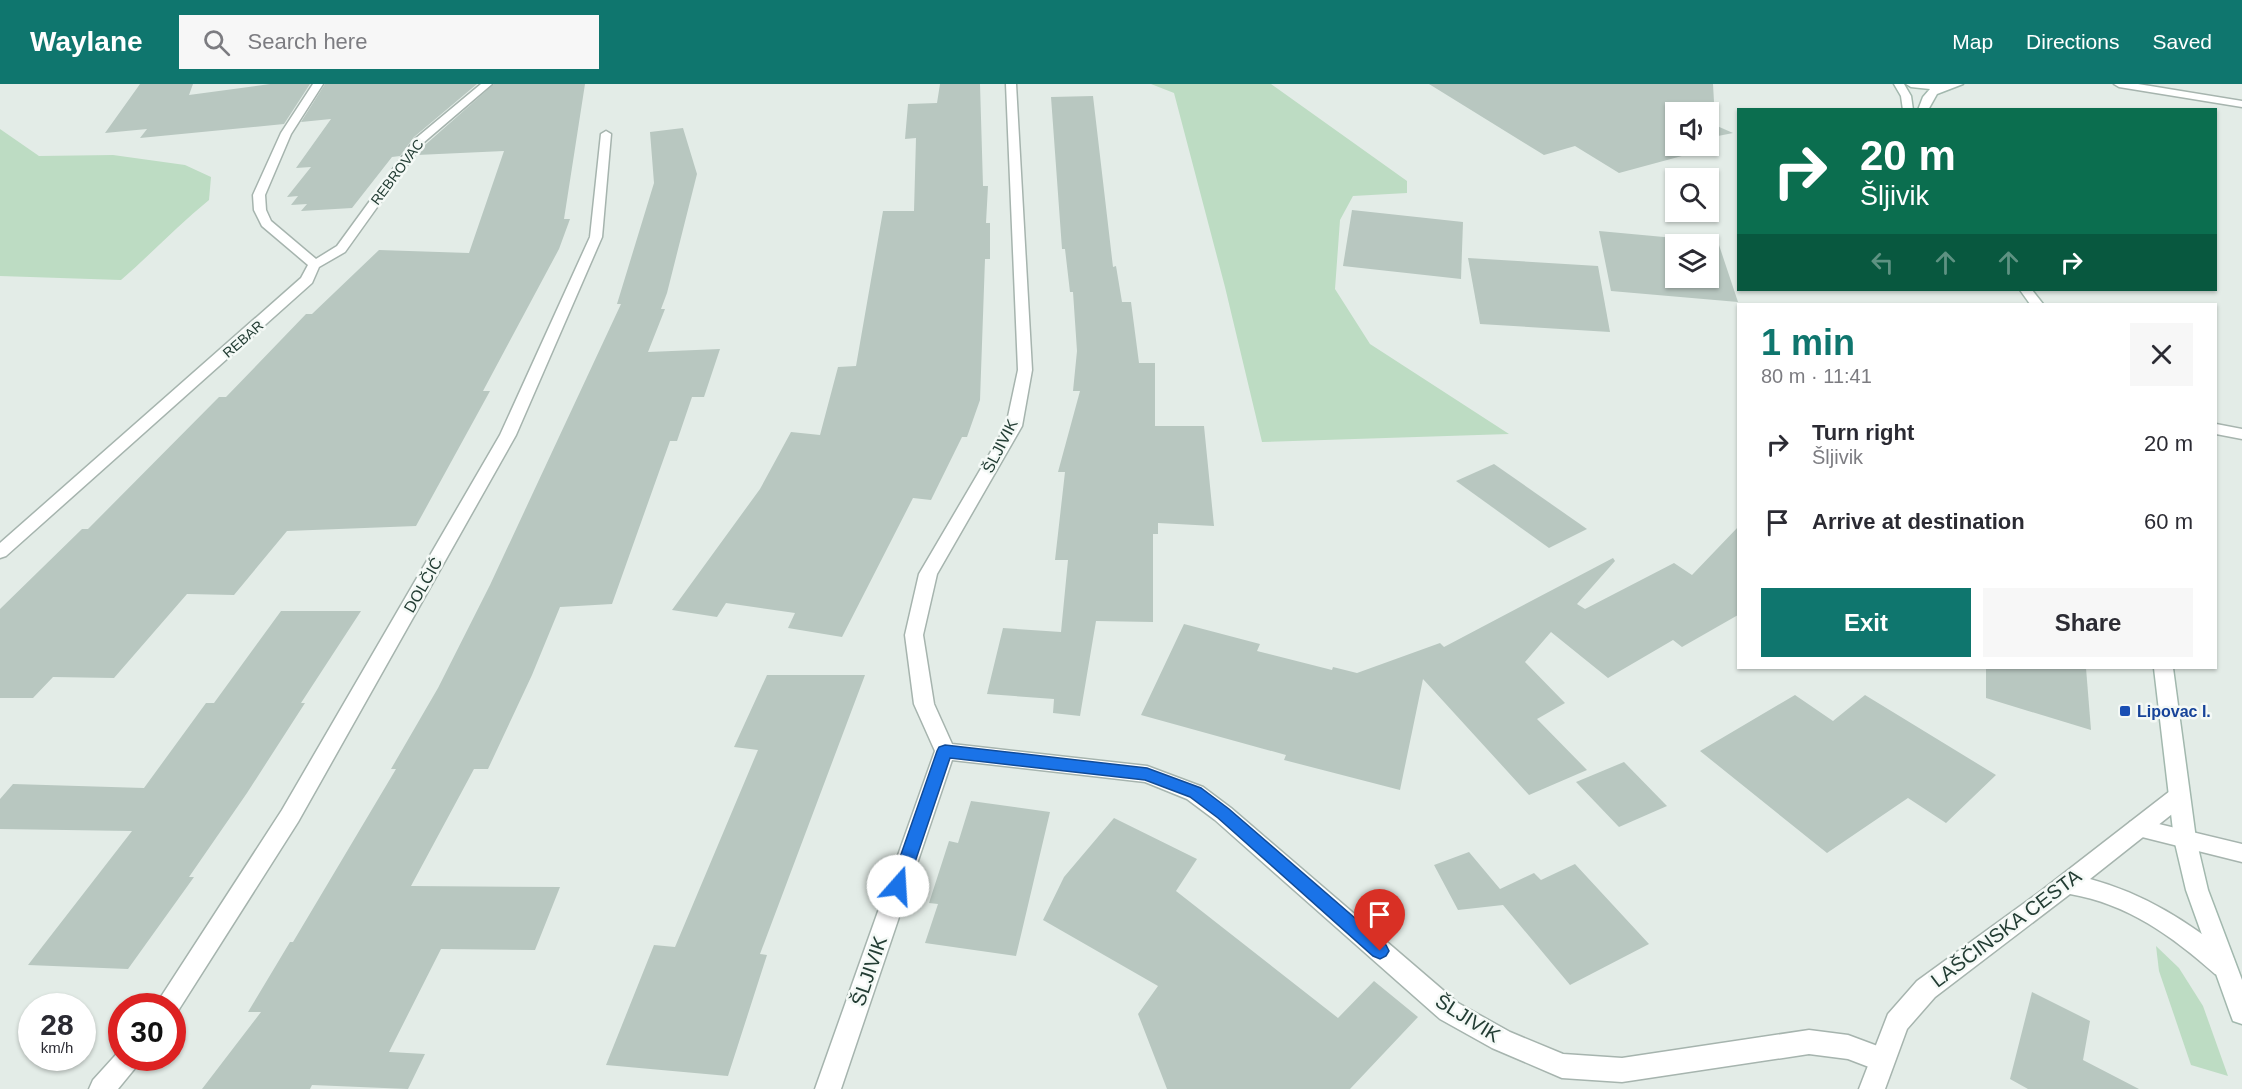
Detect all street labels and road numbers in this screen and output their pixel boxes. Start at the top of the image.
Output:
street label: REBROVAC [367,136,427,208]
street label: REBAR [220,317,266,361]
street label: ŠLJIVIK [978,416,1021,476]
street label: DOLČIĆ [400,554,445,615]
street label: LAŠČINSKA CESTA [1927,864,2086,992]
street label: ŠLJIVIK [847,933,891,1009]
street label: ŠLJIVIK [1432,990,1505,1047]

